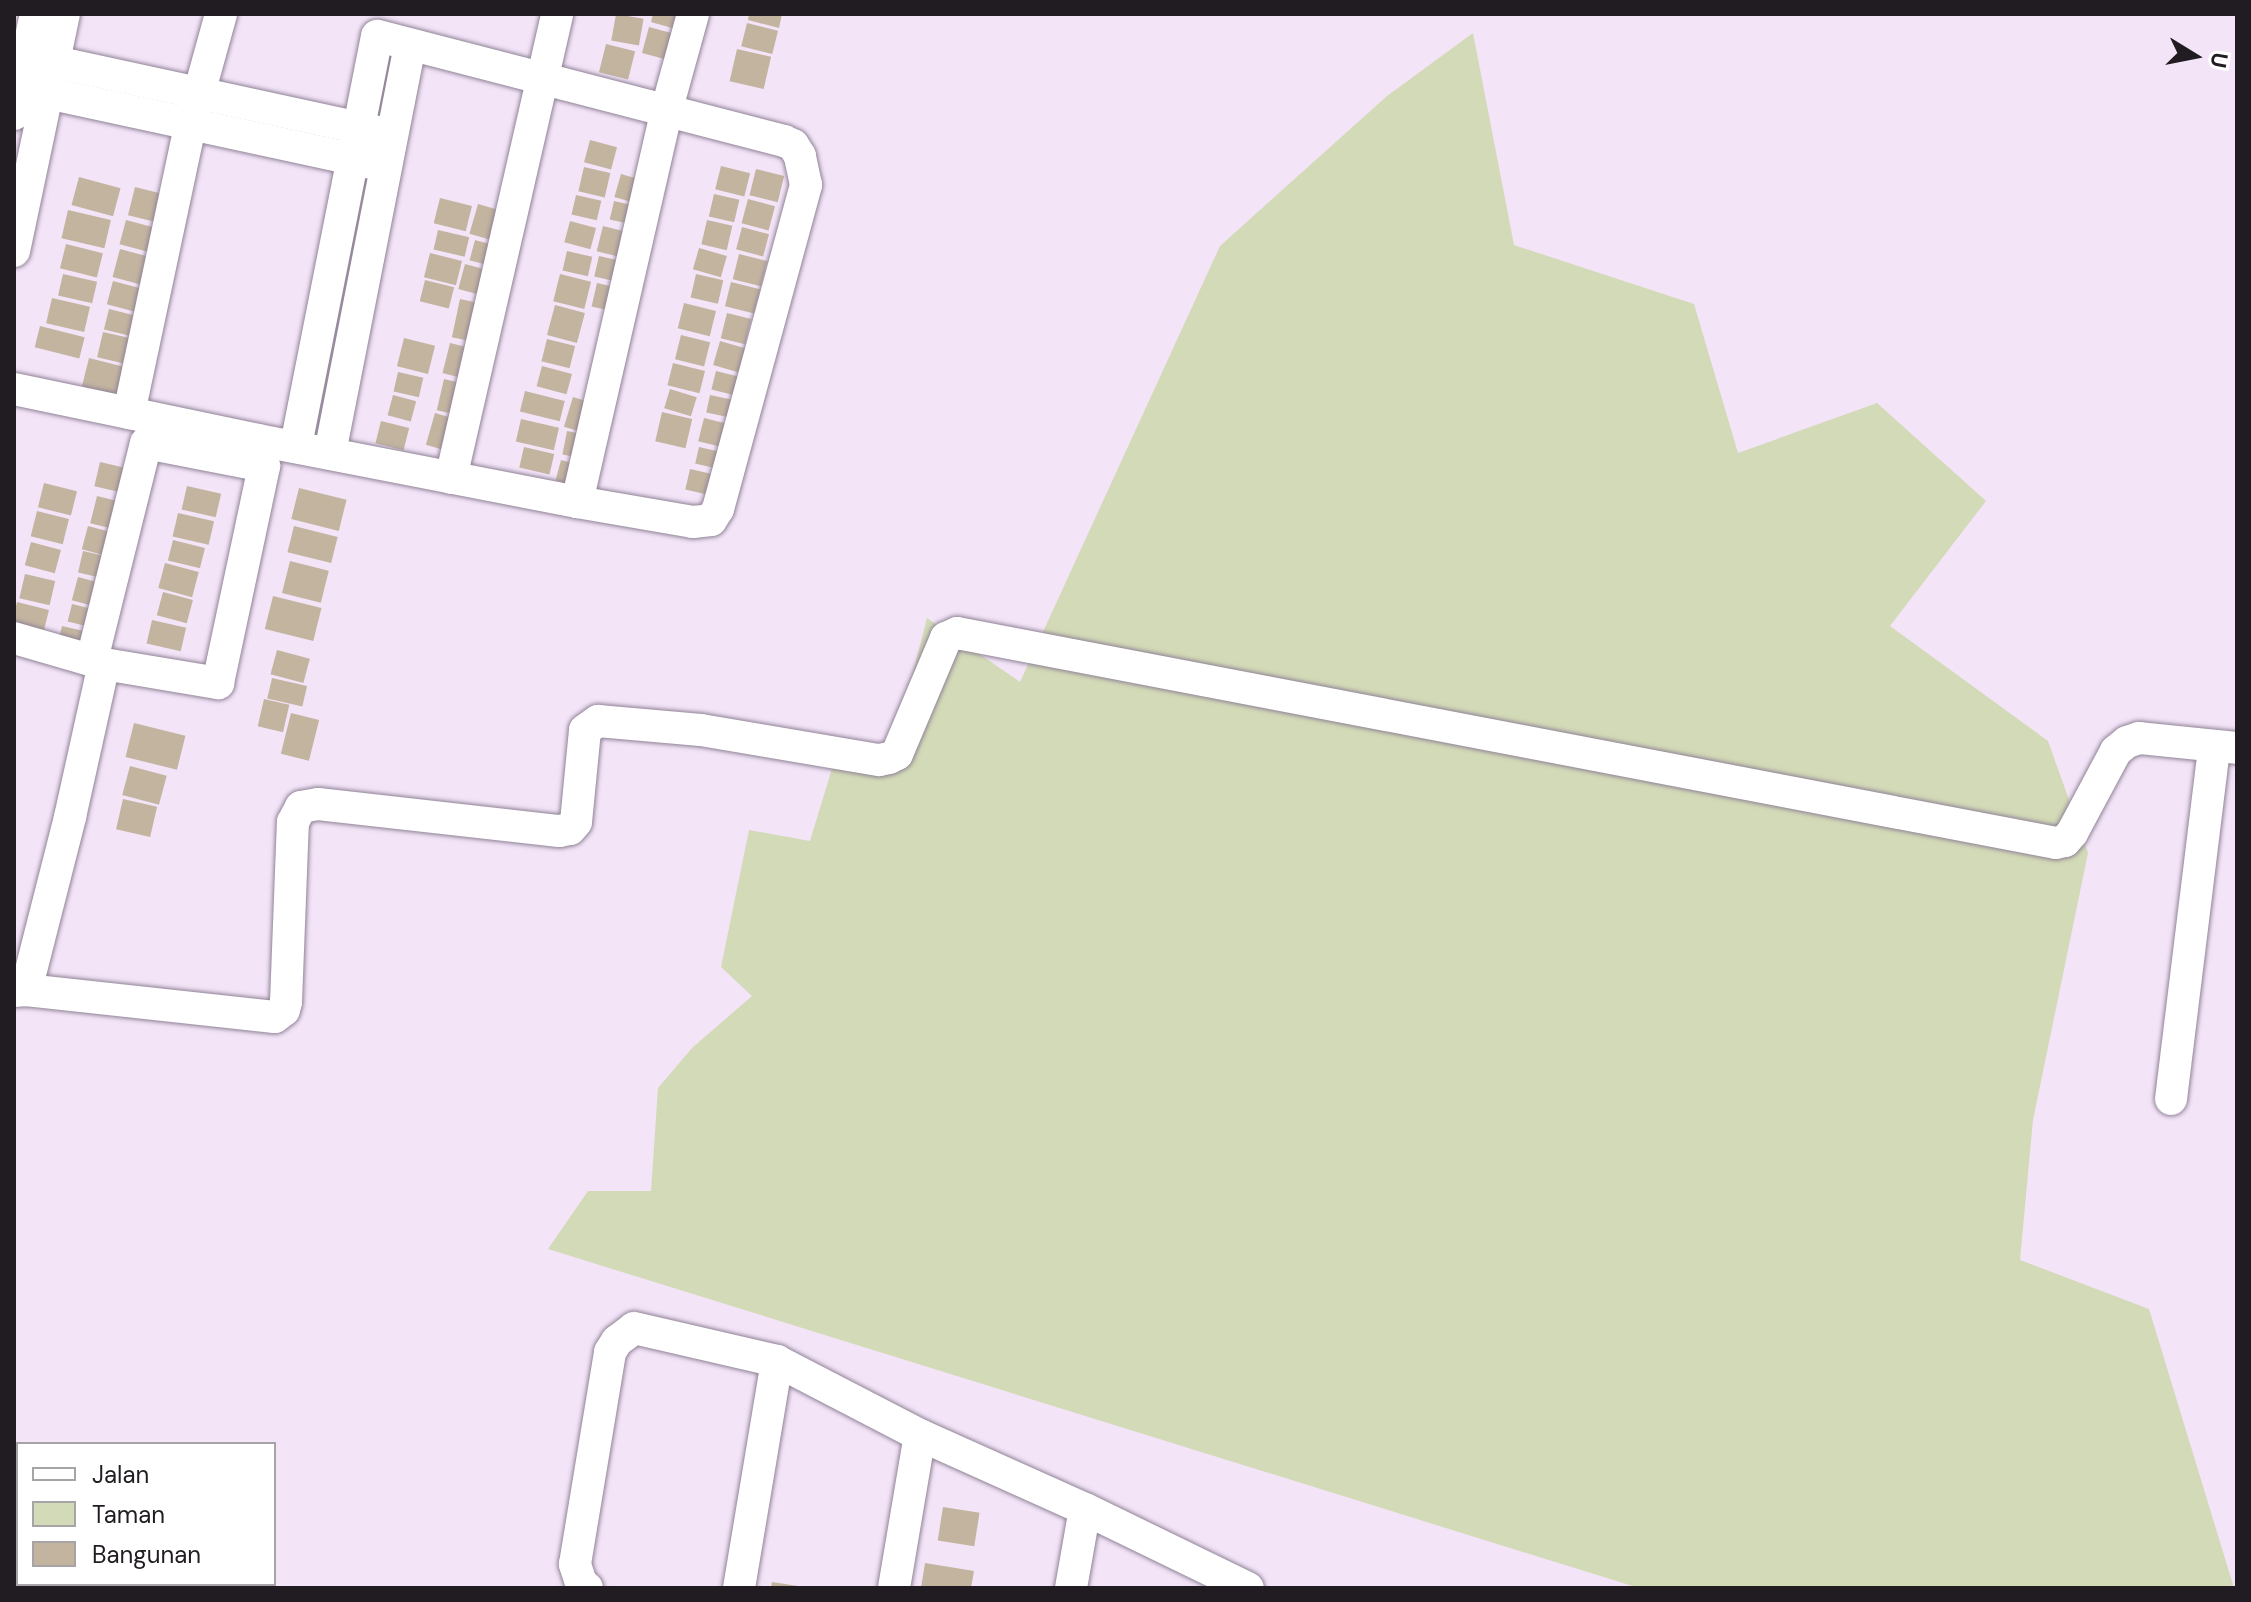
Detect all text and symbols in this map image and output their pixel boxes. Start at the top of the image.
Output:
north arrow [2155,16,2235,96]
text: U [2204,50,2235,70]
legend [16,1442,276,1586]
text: Jalan [92,1459,149,1490]
text: Taman [92,1499,165,1530]
text: Bangunan [92,1539,201,1570]

